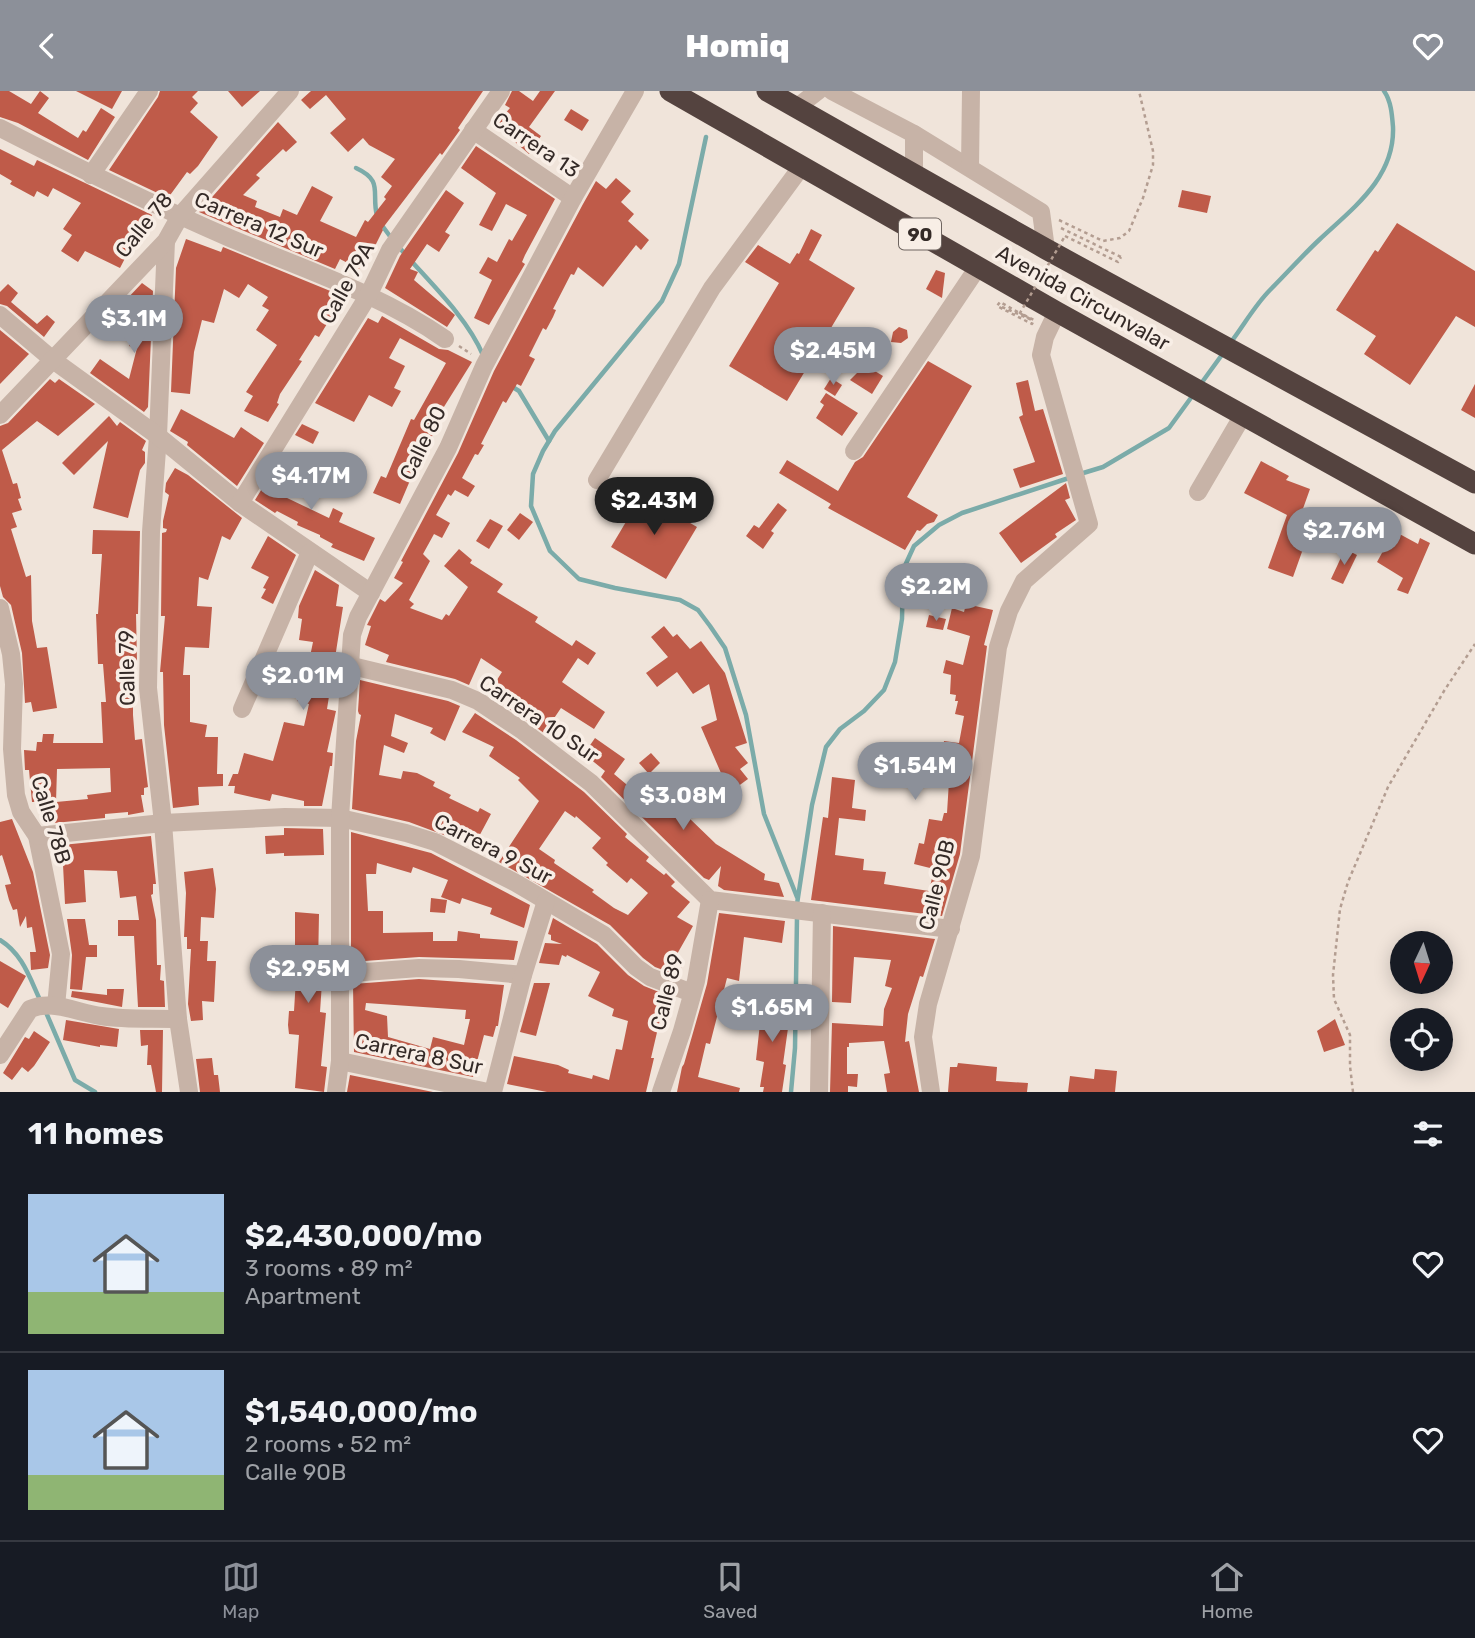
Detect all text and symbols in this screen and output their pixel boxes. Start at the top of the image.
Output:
icon: back [28,27,66,65]
text: Homiq [685,27,790,65]
icon: heart [1409,27,1447,65]
street label: Carrera 13 [488,106,584,183]
street label: Carrera 12 Sur [191,186,328,263]
street label: Calle 78 [110,187,178,262]
road number: 90 [899,218,941,249]
street label: Calle 79A [314,238,379,328]
street label: Avenida Circunvalar [992,239,1174,356]
pin: $3.1M [85,295,183,355]
text: $3.1M [101,304,167,332]
pin: $2.45M [776,327,890,387]
text: $2.45M [790,336,876,364]
street label: Calle 80 [394,402,451,484]
pin: $4.17M [254,453,368,512]
text: $4.17M [271,461,351,489]
pin: $2.43M [597,477,711,537]
text: $2.43M [611,486,697,514]
pin: $2.76M [1287,507,1401,567]
text: $2.76M [1303,516,1385,544]
pin: $2.2M [887,563,985,623]
text: $2.2M [901,572,971,600]
street label: Calle 79 [113,630,140,706]
pin: $2.01M [246,653,360,712]
text: $2.01M [262,661,344,689]
street label: Carrera 10 Sur [475,669,604,768]
pin: $1.54M [858,743,972,802]
text: $1.54M [874,751,956,779]
street label: Calle 78B [26,773,77,867]
pin: $3.08M [626,773,740,832]
text: $3.08M [639,781,727,809]
street label: Carrera 9 Sur [430,808,556,889]
street label: Calle 90B [913,837,960,933]
north arrow [1390,931,1452,994]
map controls [1390,931,1453,1071]
pin: $2.95M [251,946,365,1005]
street label: Calle 89 [645,951,688,1033]
text: $2.95M [266,954,350,982]
pin: $1.65M [715,985,829,1044]
text: $1.65M [731,993,813,1021]
button: locate [1390,1008,1453,1071]
street label: Carrera 8 Sur [353,1028,485,1079]
icon: filters [1409,1115,1447,1153]
text: 11 homes [28,1116,164,1152]
text: $2,430,000/mo [245,1218,482,1254]
icon: home [84,1222,168,1306]
icon: heart [1409,1245,1447,1283]
text: 3 rooms · 89 m² [245,1254,413,1282]
text: Apartment [245,1282,361,1310]
text: $1,540,000/mo [245,1394,477,1430]
icon: home [84,1398,168,1482]
icon: heart [1409,1421,1447,1459]
text: 2 rooms · 52 m² [245,1430,411,1458]
text: Calle 90B [245,1458,346,1486]
tab: Map [222,1558,260,1623]
tab: Saved [703,1558,758,1623]
tab: Home [1201,1558,1253,1623]

